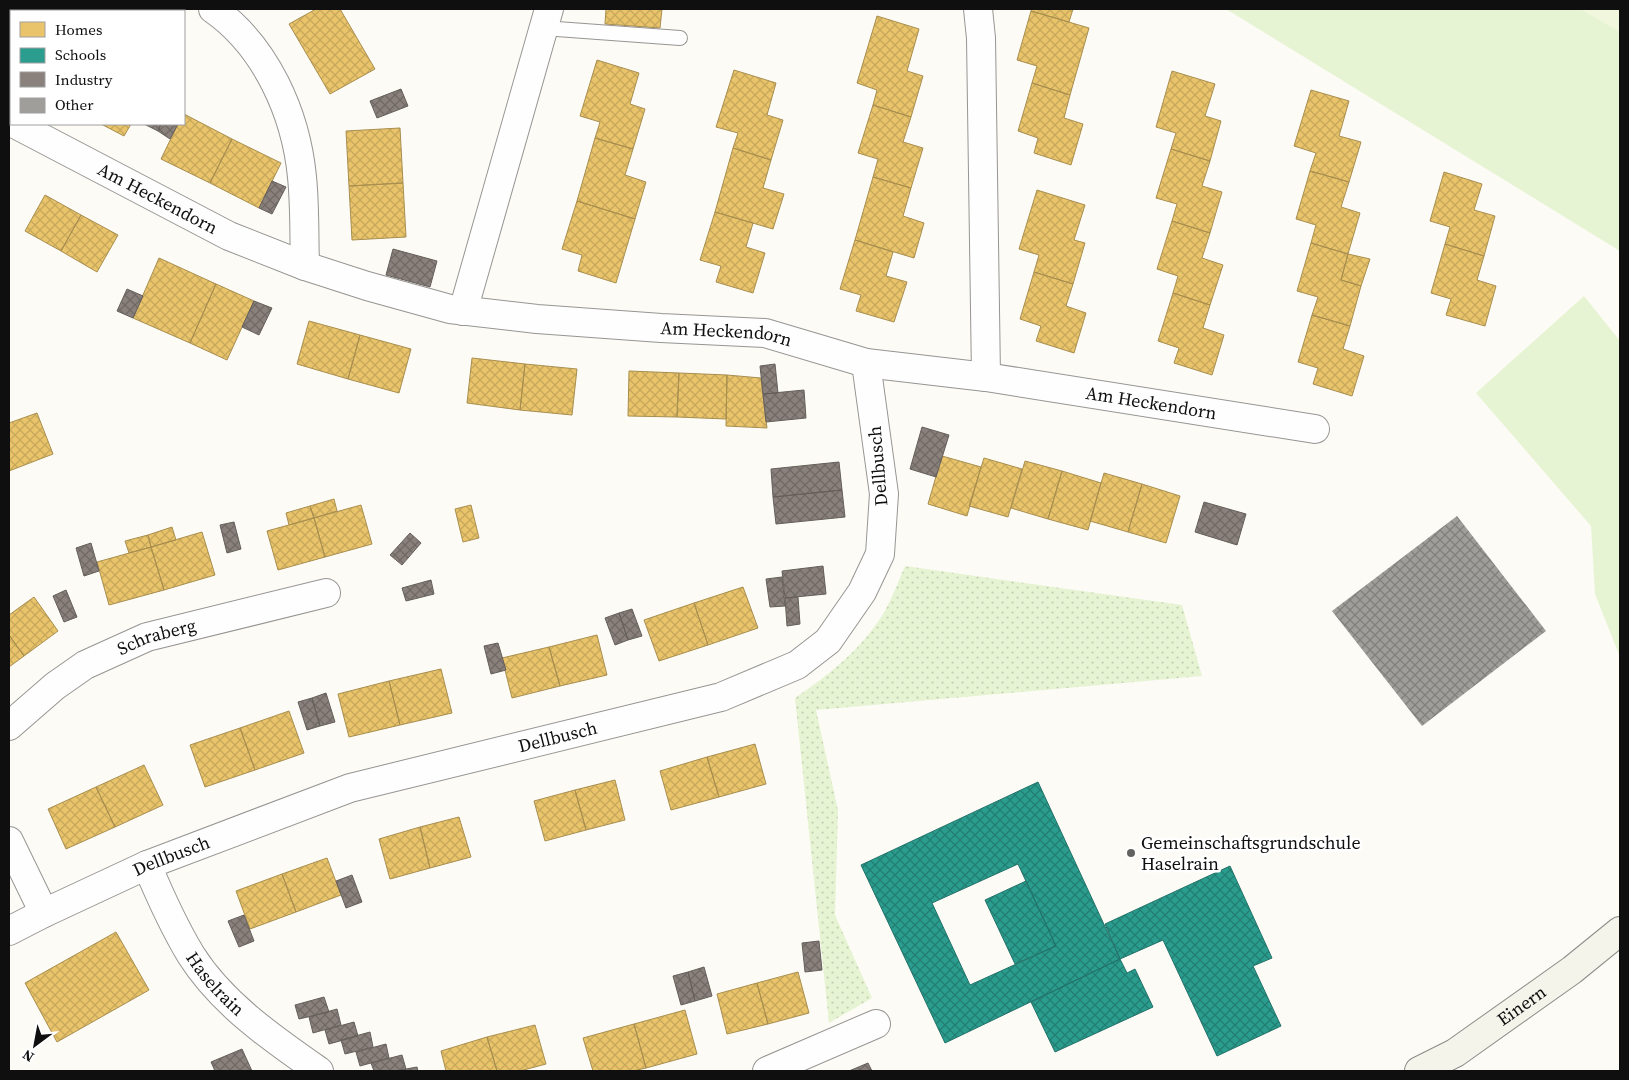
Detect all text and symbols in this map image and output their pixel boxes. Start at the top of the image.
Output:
legend [10,10,185,125]
text: Homes [55,19,102,40]
text: Schools [55,44,106,65]
text: Industry [55,69,113,90]
text: Other [55,94,94,115]
street label: Am Heckendorn [93,156,222,240]
street label: Am Heckendorn [660,315,795,352]
street label: Am Heckendorn [1084,380,1219,425]
street label: Dellbusch [862,425,893,507]
street label: Schraberg [113,612,199,661]
street label: Dellbusch [516,715,600,758]
street label: Dellbusch [129,829,213,882]
place label: Gemeinschaftsgrundschule Haselrain [1141,830,1361,876]
marker: Gemeinschaftsgrundschule Haselrain [1125,847,1137,859]
street label: Haselrain [180,947,250,1021]
street label: Einern [1492,979,1551,1031]
north arrow [10,1020,60,1070]
text: N [18,1045,38,1067]

